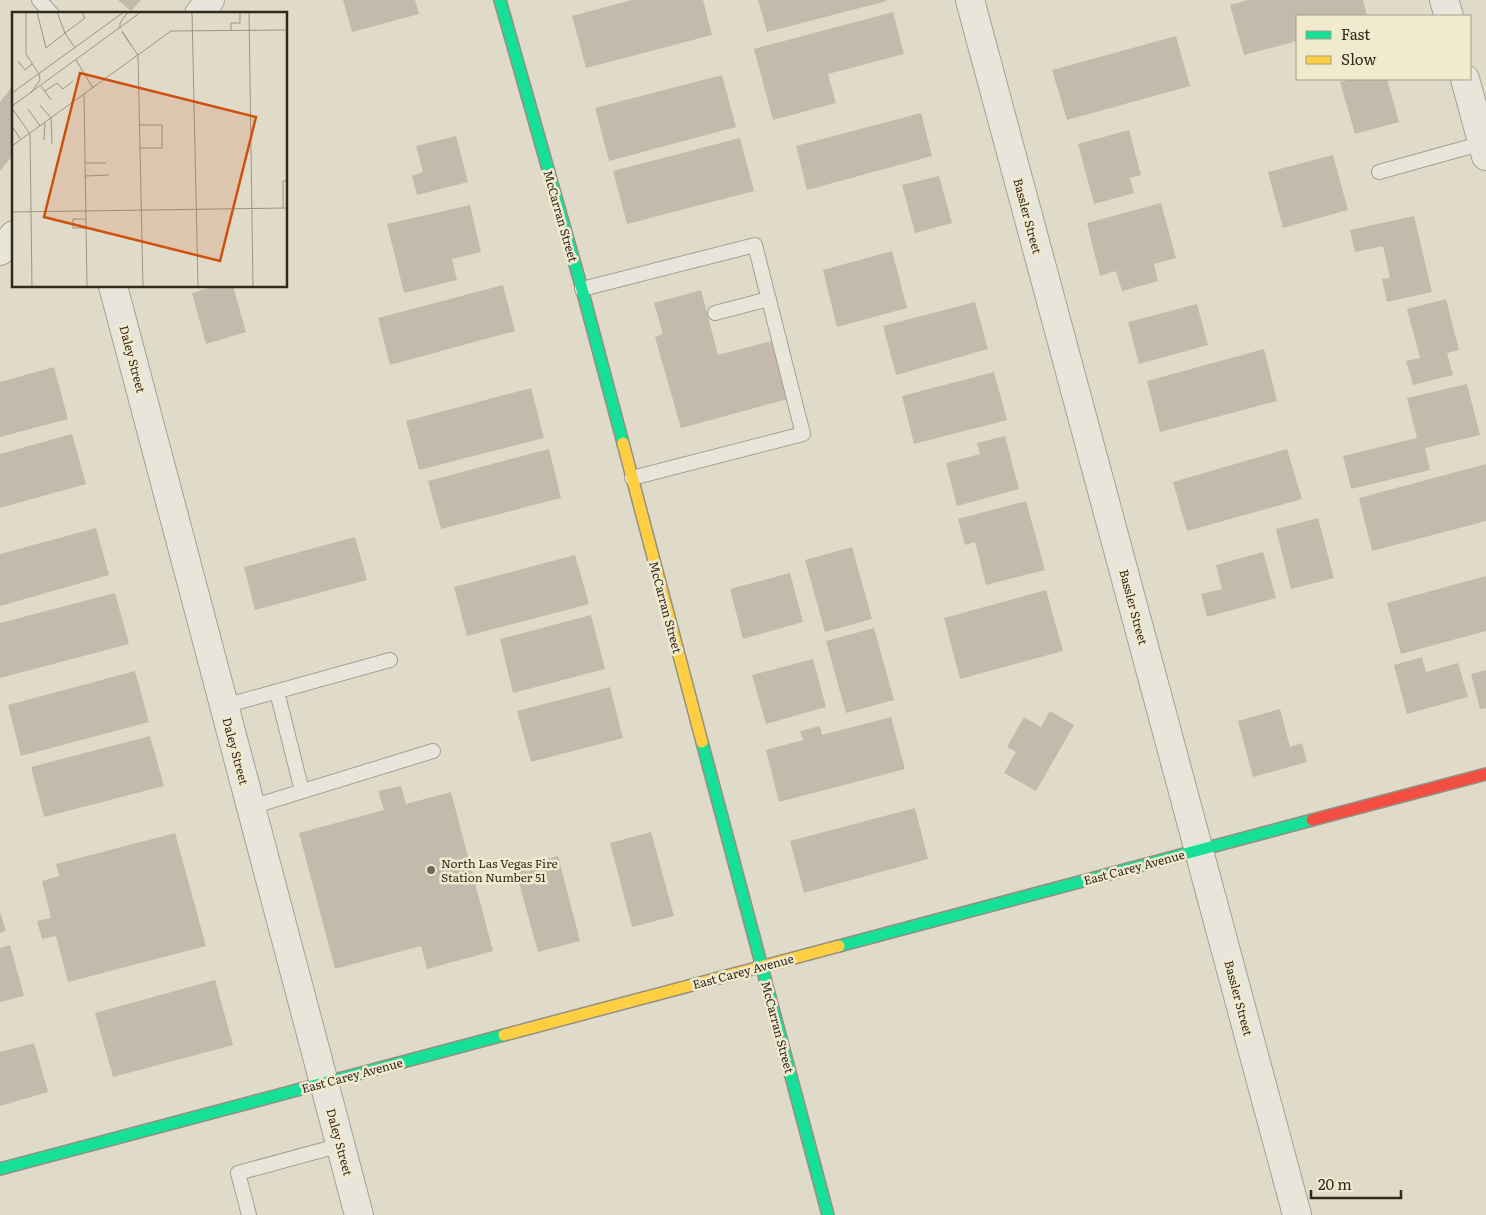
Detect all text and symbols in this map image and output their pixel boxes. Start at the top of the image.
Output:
inset map [12,12,288,288]
legend [1296,15,1471,80]
text: Fast [1341,22,1370,45]
text: Slow [1341,47,1376,70]
street label: McCarran Street [539,168,583,264]
street label: Bassler Street [1009,176,1047,256]
street label: Daley Street [115,323,151,395]
street label: McCarran Street [645,559,687,655]
street label: Bassler Street [1115,567,1153,647]
street label: Daley Street [218,715,254,787]
street label: East Carey Avenue [1081,845,1187,889]
place label: North Las Vegas Fire Station Number 51 [441,854,558,886]
marker: North Las Vegas Fire Station Number 51 [425,864,437,876]
street label: East Carey Avenue [690,949,796,993]
street label: Bassler Street [1220,958,1258,1038]
street label: McCarran Street [757,979,799,1075]
street label: East Carey Avenue [299,1053,405,1097]
street label: Daley Street [322,1106,358,1178]
scale bar [1311,1168,1401,1200]
text: 20 m [1318,1172,1352,1195]

